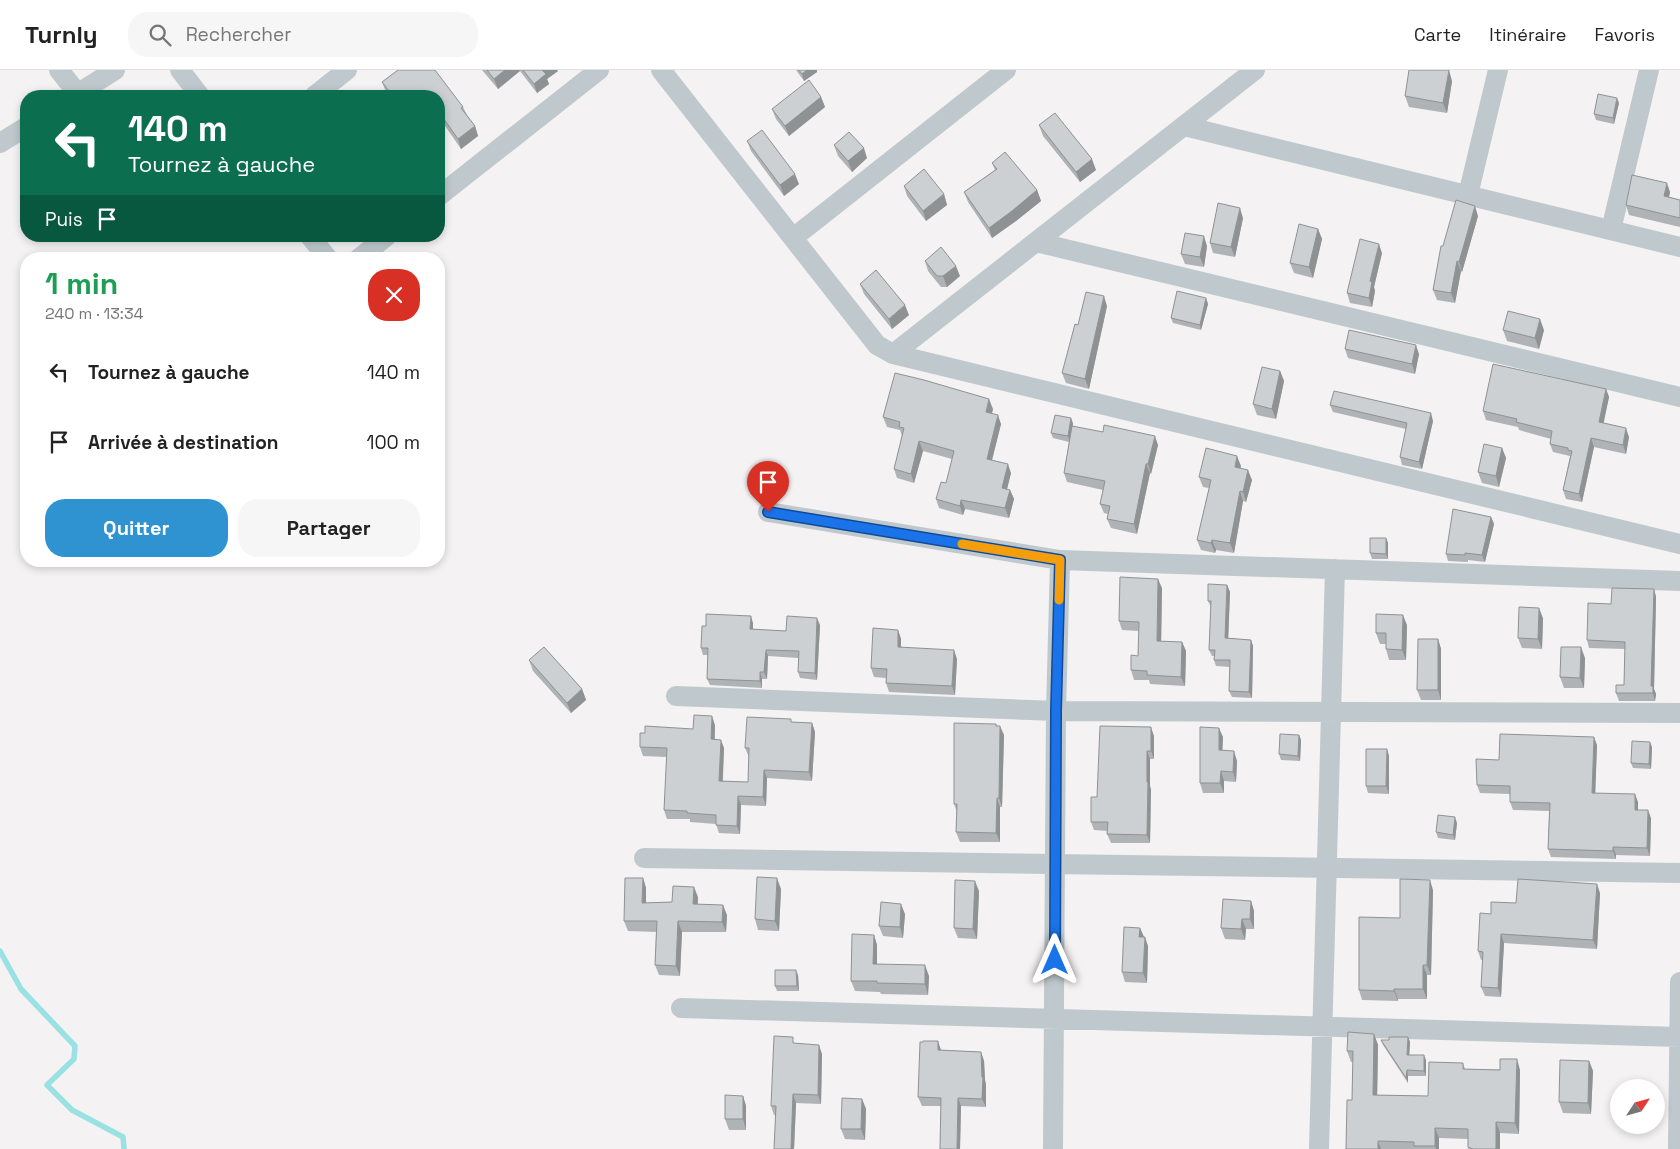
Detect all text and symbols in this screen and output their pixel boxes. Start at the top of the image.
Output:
search box [128,12,478,57]
text: Turnly [25,19,98,50]
icon: search [146,21,174,49]
text: Rechercher [186,22,291,47]
text: Carte [1414,23,1461,46]
text: Itinéraire [1489,23,1566,46]
text: Favoris [1594,23,1655,46]
text: 140 m [128,107,228,151]
icon: left [45,110,110,175]
text: Tournez à gauche [128,150,315,178]
icon: arrive [93,205,121,233]
text: Puis [45,207,83,232]
text: 1 min [45,264,118,303]
button: close [368,269,420,321]
text: 240 m · 13:34 [45,303,144,324]
icon: left [45,358,73,386]
text: Tournez à gauche [88,360,250,385]
text: 140 m [367,360,420,385]
icon: arrive [45,428,73,456]
text: Arrivée à destination [88,430,278,455]
text: 100 m [366,430,420,455]
pin [747,461,789,512]
icon: arrive [754,468,782,496]
button: Quitter [45,499,228,557]
button: Partager [238,499,420,557]
position arrow [1028,933,1080,985]
north arrow [1610,1079,1665,1134]
map controls [1610,1079,1665,1134]

